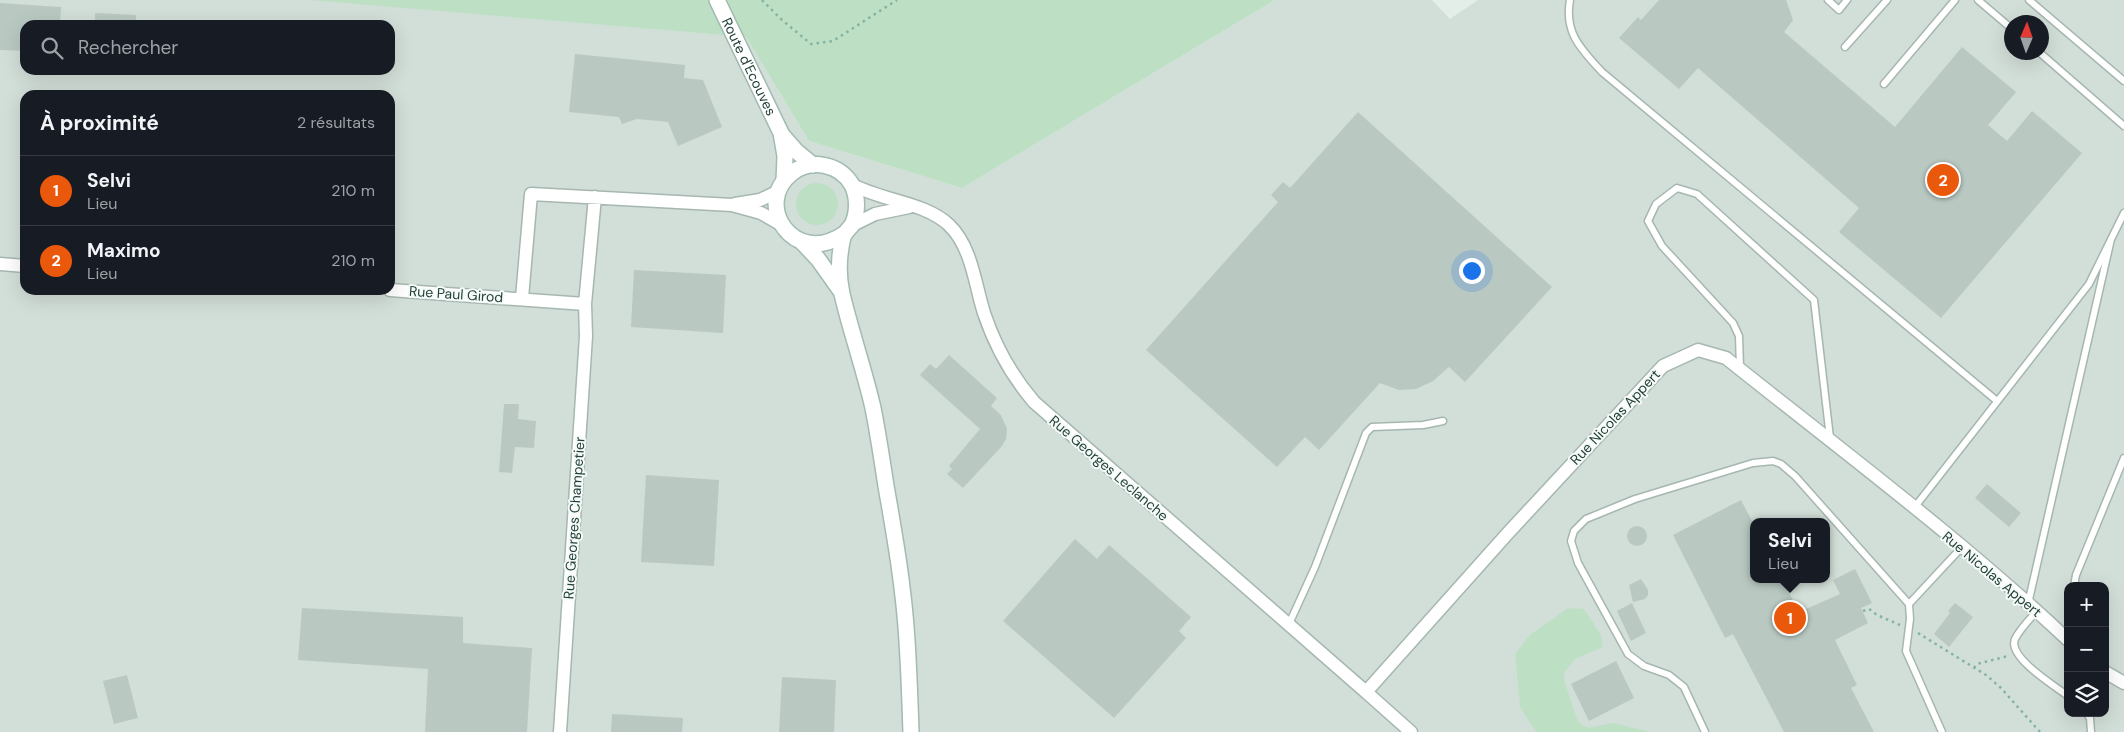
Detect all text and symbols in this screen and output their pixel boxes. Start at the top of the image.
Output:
street label: Route d'Ecouves [718,15,780,119]
north arrow [2004,15,2049,60]
search box [20,20,395,75]
icon: search [38,34,66,62]
text: Rechercher [78,35,178,60]
text: À proximité [40,109,159,137]
text: 2 résultats [297,112,375,133]
pin: 2 [1927,161,1959,199]
text: Selvi [87,168,131,193]
text: 1 [53,180,59,201]
text: 210 m [331,180,375,201]
text: Lieu [87,193,118,214]
text: Maximo [87,238,161,263]
text: 2 [51,250,61,271]
text: 210 m [331,250,375,271]
your location [1459,258,1485,284]
text: Lieu [87,263,118,284]
street label: Rue Paul Girod [408,282,504,306]
street label: Rue Nicolas Appert [1566,365,1664,469]
street label: Rue Georges Leclanche [1046,411,1172,525]
street label: Rue Georges Champetier [559,436,589,600]
popup [1750,518,1830,583]
street label: Rue Nicolas Appert [1939,527,2045,621]
text: Selvi [1768,528,1812,553]
text: Lieu [1768,553,1799,574]
map controls [2064,582,2109,717]
button: + [2064,582,2109,627]
pin: 1 [1774,599,1806,637]
button: − [2064,627,2109,672]
button: layers [2064,672,2109,717]

